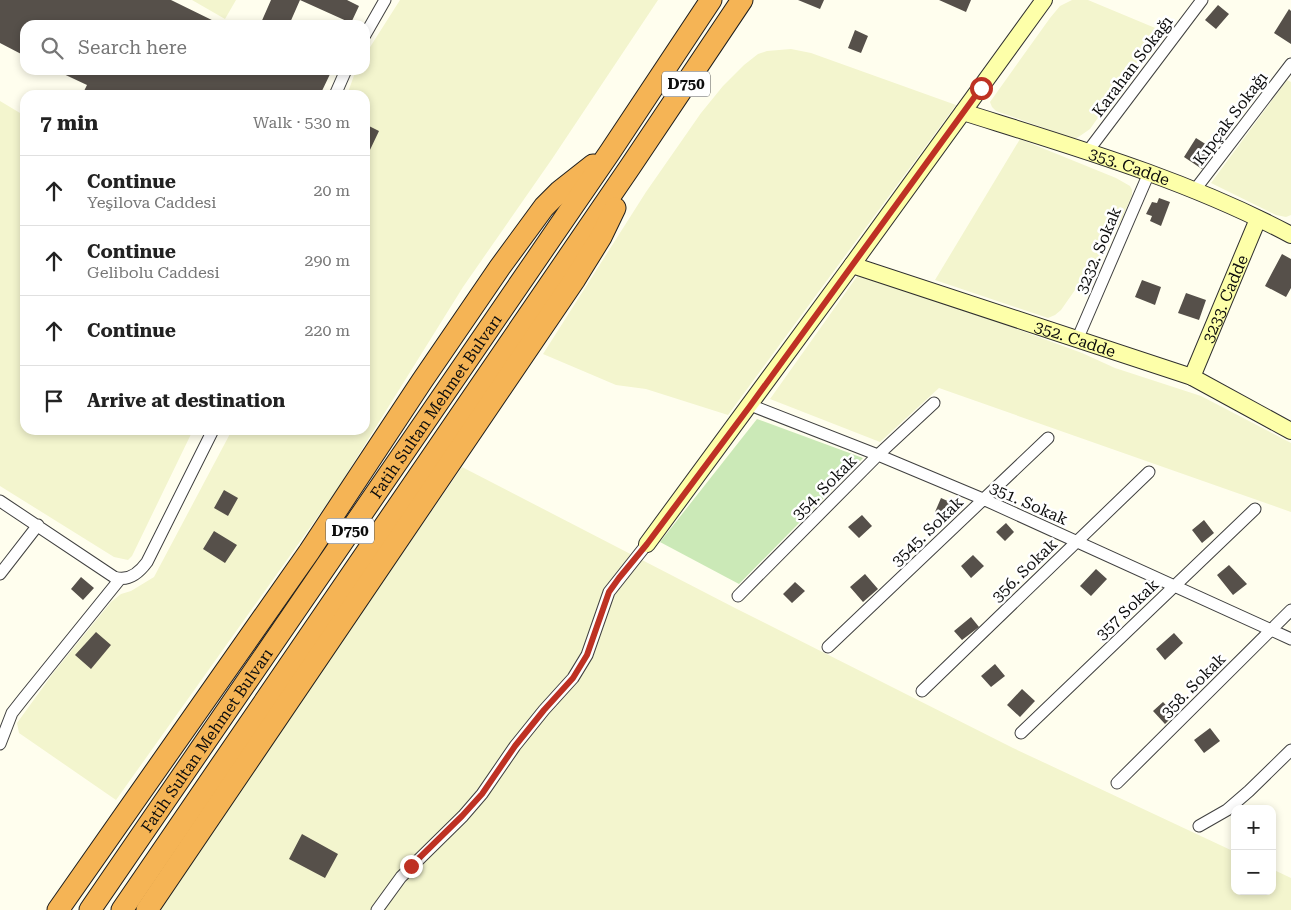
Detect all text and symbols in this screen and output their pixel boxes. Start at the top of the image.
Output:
street label: Karahan Sokağı [1088,12,1176,120]
search box [20,20,370,75]
icon: search [38,34,66,62]
text: Search here [78,36,187,59]
street label: Kıpçak Sokağı [1189,68,1272,169]
road number: D750 [662,72,710,96]
route start [970,77,993,100]
text: 7 min [40,111,98,135]
text: Walk · 530 m [253,113,350,132]
street label: 353. Cadde [1086,144,1173,190]
text: Continue [87,170,176,193]
icon: ahead [40,177,68,205]
text: 20 m [313,181,350,200]
text: Yeşilova Caddesi [87,193,216,212]
street label: 3232. Sokak [1072,204,1125,296]
text: Continue [87,240,176,263]
icon: ahead [40,247,68,275]
text: 290 m [304,251,350,270]
street label: 3233. Cadde [1198,252,1252,346]
text: Gelibolu Caddesi [87,263,220,282]
street label: Fatih Sultan Mehmet Bulvarı [366,311,506,502]
icon: ahead [40,317,68,345]
street label: 352. Cadde [1032,317,1118,361]
text: Continue [87,319,176,342]
text: 220 m [304,321,350,340]
icon: arrive [40,387,68,415]
text: Arrive at destination [87,389,285,412]
street label: 354. Sokak [788,451,861,524]
street label: 351. Sokak [987,478,1071,529]
street label: 3545. Sokak [888,492,967,570]
road number: D750 [326,518,374,544]
street label: 356. Sokak [988,535,1061,606]
street label: 357 Sokak [1092,575,1162,644]
street label: Fatih Sultan Mehmet Bulvarı [137,645,277,836]
street label: 358. Sokak [1157,649,1230,722]
map controls [1231,805,1276,895]
button: + [1231,805,1276,850]
button: − [1231,850,1276,895]
route end [400,855,423,878]

